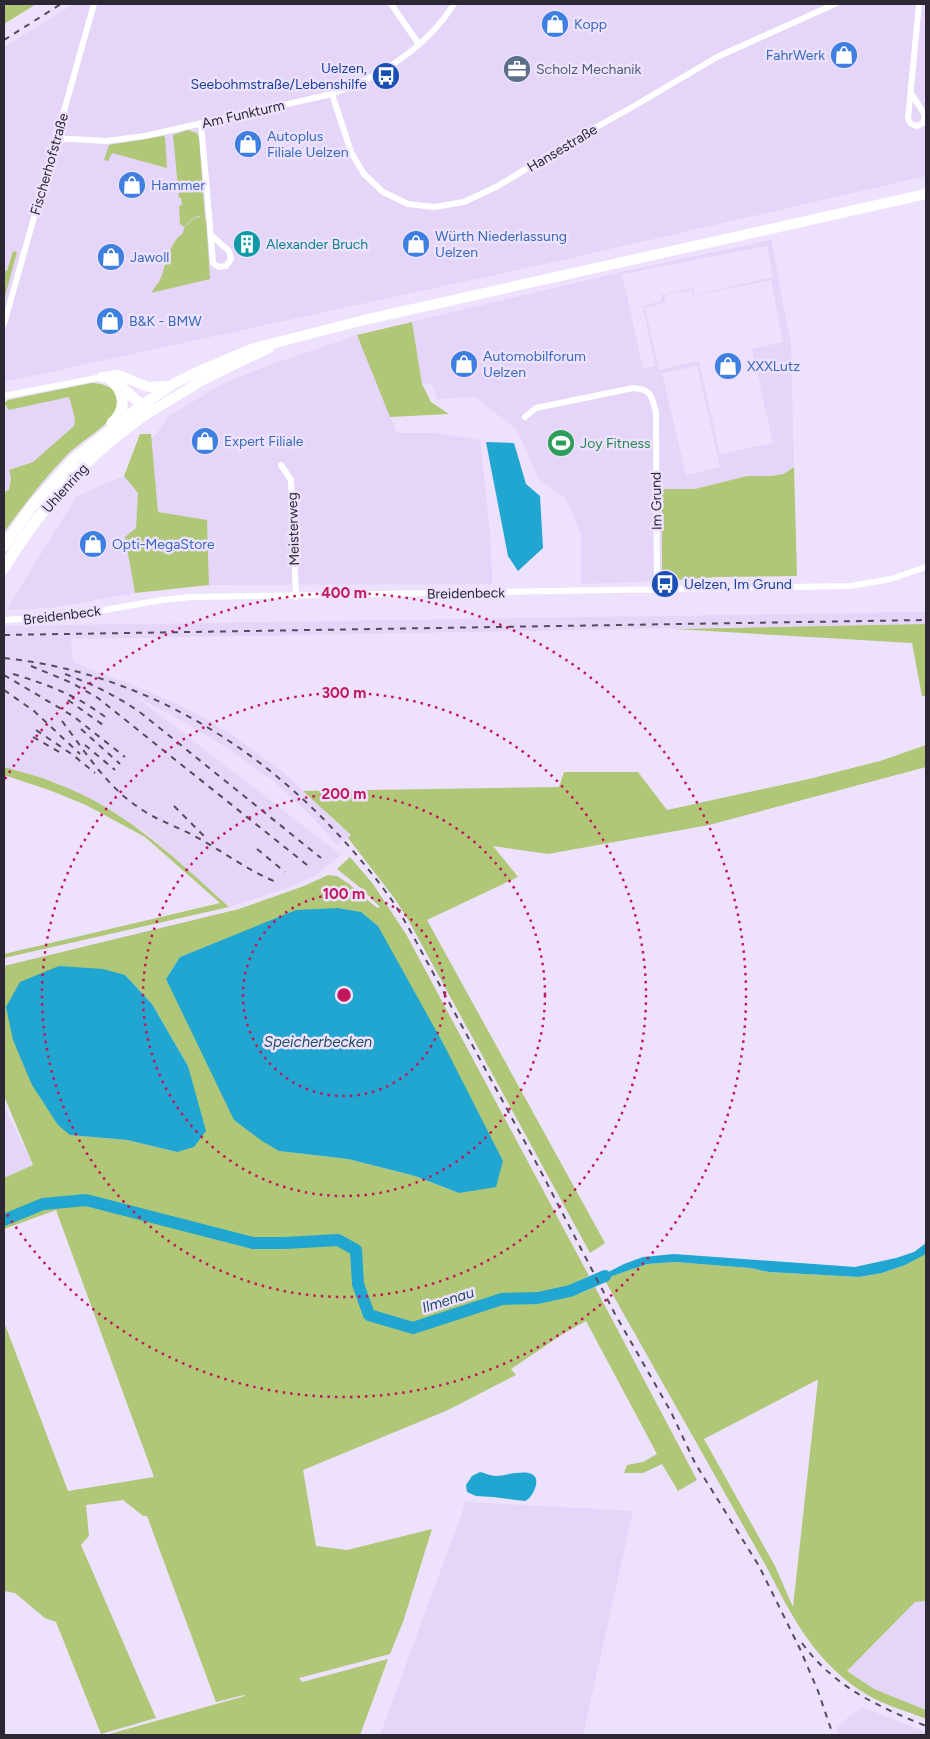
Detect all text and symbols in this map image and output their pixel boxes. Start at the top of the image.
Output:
shop icon: Kopp [540,9,570,39]
place label: Kopp [574,16,607,33]
shop icon: FahrWerk [829,40,859,70]
place label: FahrWerk [766,47,825,64]
office icon: Scholz Mechanik [502,54,532,84]
place label: Uelzen, Seebohmstraße/Lebenshilfe [190,60,367,93]
bus stop icon: Uelzen, Seebohmstraße/Lebenshilfe [371,61,401,91]
place label: Scholz Mechanik [536,61,642,78]
street label: Am Funkturm [200,97,286,132]
street label: Fischerhofstraße [27,111,72,217]
street label: Hansestraße [524,121,601,176]
place label: Autoplus Filiale Uelzen [267,128,349,161]
shop icon: Autoplus Filiale Uelzen [233,129,263,159]
shop icon: Hammer [117,170,147,200]
place label: Hammer [151,177,205,194]
place label: Würth Niederlassung Uelzen [435,228,567,261]
building icon: Alexander Bruch [232,229,262,259]
shop icon: Würth Niederlassung Uelzen [401,229,431,259]
place label: Alexander Bruch [266,236,368,253]
shop icon: Jawoll [96,242,126,272]
place label: Jawoll [130,249,169,266]
shop icon: B&K - BMW [95,306,125,336]
place label: B&K - BMW [129,313,202,330]
place label: Automobilforum Uelzen [483,348,586,381]
shop icon: Automobilforum Uelzen [449,349,479,379]
shop icon: XXXLutz [713,351,743,381]
place label: XXXLutz [747,358,800,375]
shop icon: Expert Filiale [190,426,220,456]
sports icon: Joy Fitness [546,428,576,458]
place label: Expert Filiale [224,433,304,450]
place label: Joy Fitness [580,435,651,452]
street label: Uhlenring [39,460,92,516]
street label: Im Grund [647,472,666,530]
street label: Meisterweg [284,492,303,566]
shop icon: Opti-MegaStore [78,529,108,559]
place label: Opti-MegaStore [112,536,215,553]
bus stop icon: Uelzen, Im Grund [650,569,680,599]
place label: Uelzen, Im Grund [684,576,792,593]
text: 400 m [321,584,367,602]
street label: Breidenbeck [427,584,505,603]
street label: Breidenbeck [22,602,102,629]
text: 300 m [322,684,366,702]
text: 200 m [322,785,366,803]
text: 100 m [323,885,365,903]
centre of rings [335,986,353,1004]
water label: Speicherbecken [264,1033,372,1051]
water label: Ilmenau [420,1283,476,1317]

